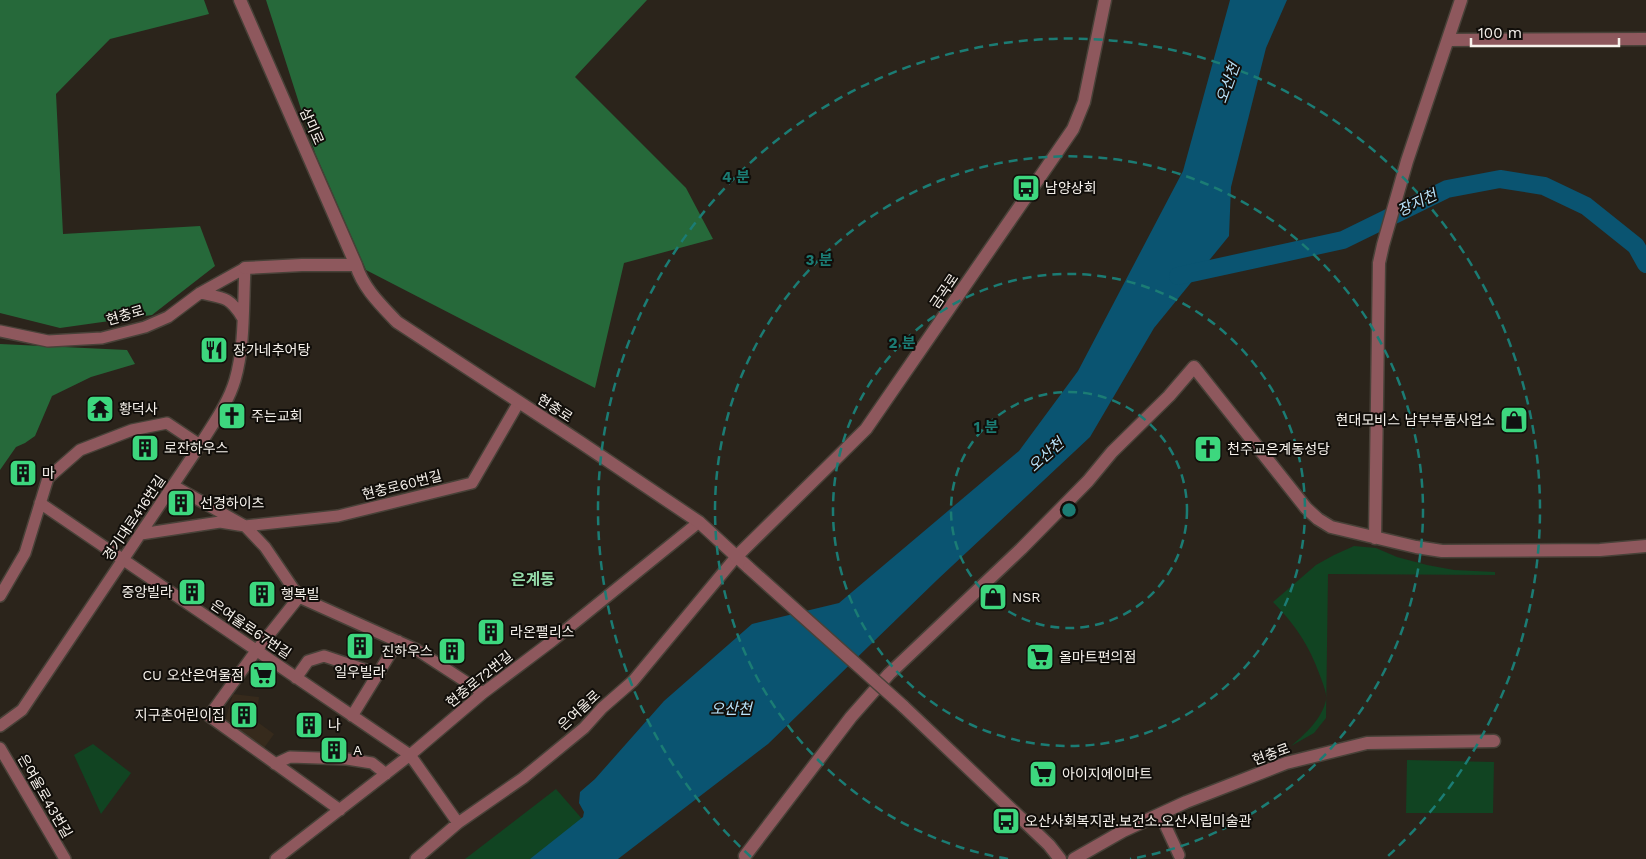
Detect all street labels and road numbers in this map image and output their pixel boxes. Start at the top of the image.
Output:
street label: 삼미로 [297,105,327,147]
street label: 금곡로 [927,270,962,311]
street label: 현충로 [104,302,146,328]
street label: 현충로 [534,391,576,425]
street label: 현충로60번길 [360,467,444,503]
street label: 경기대로416번길 [100,472,168,564]
street label: 은여울로67번길 [208,596,294,662]
street label: 현충로72번길 [443,647,515,711]
street label: 은여울로 [555,687,603,733]
street label: 현충로 [1250,740,1292,768]
street label: 은여울로43번길 [15,751,75,841]

